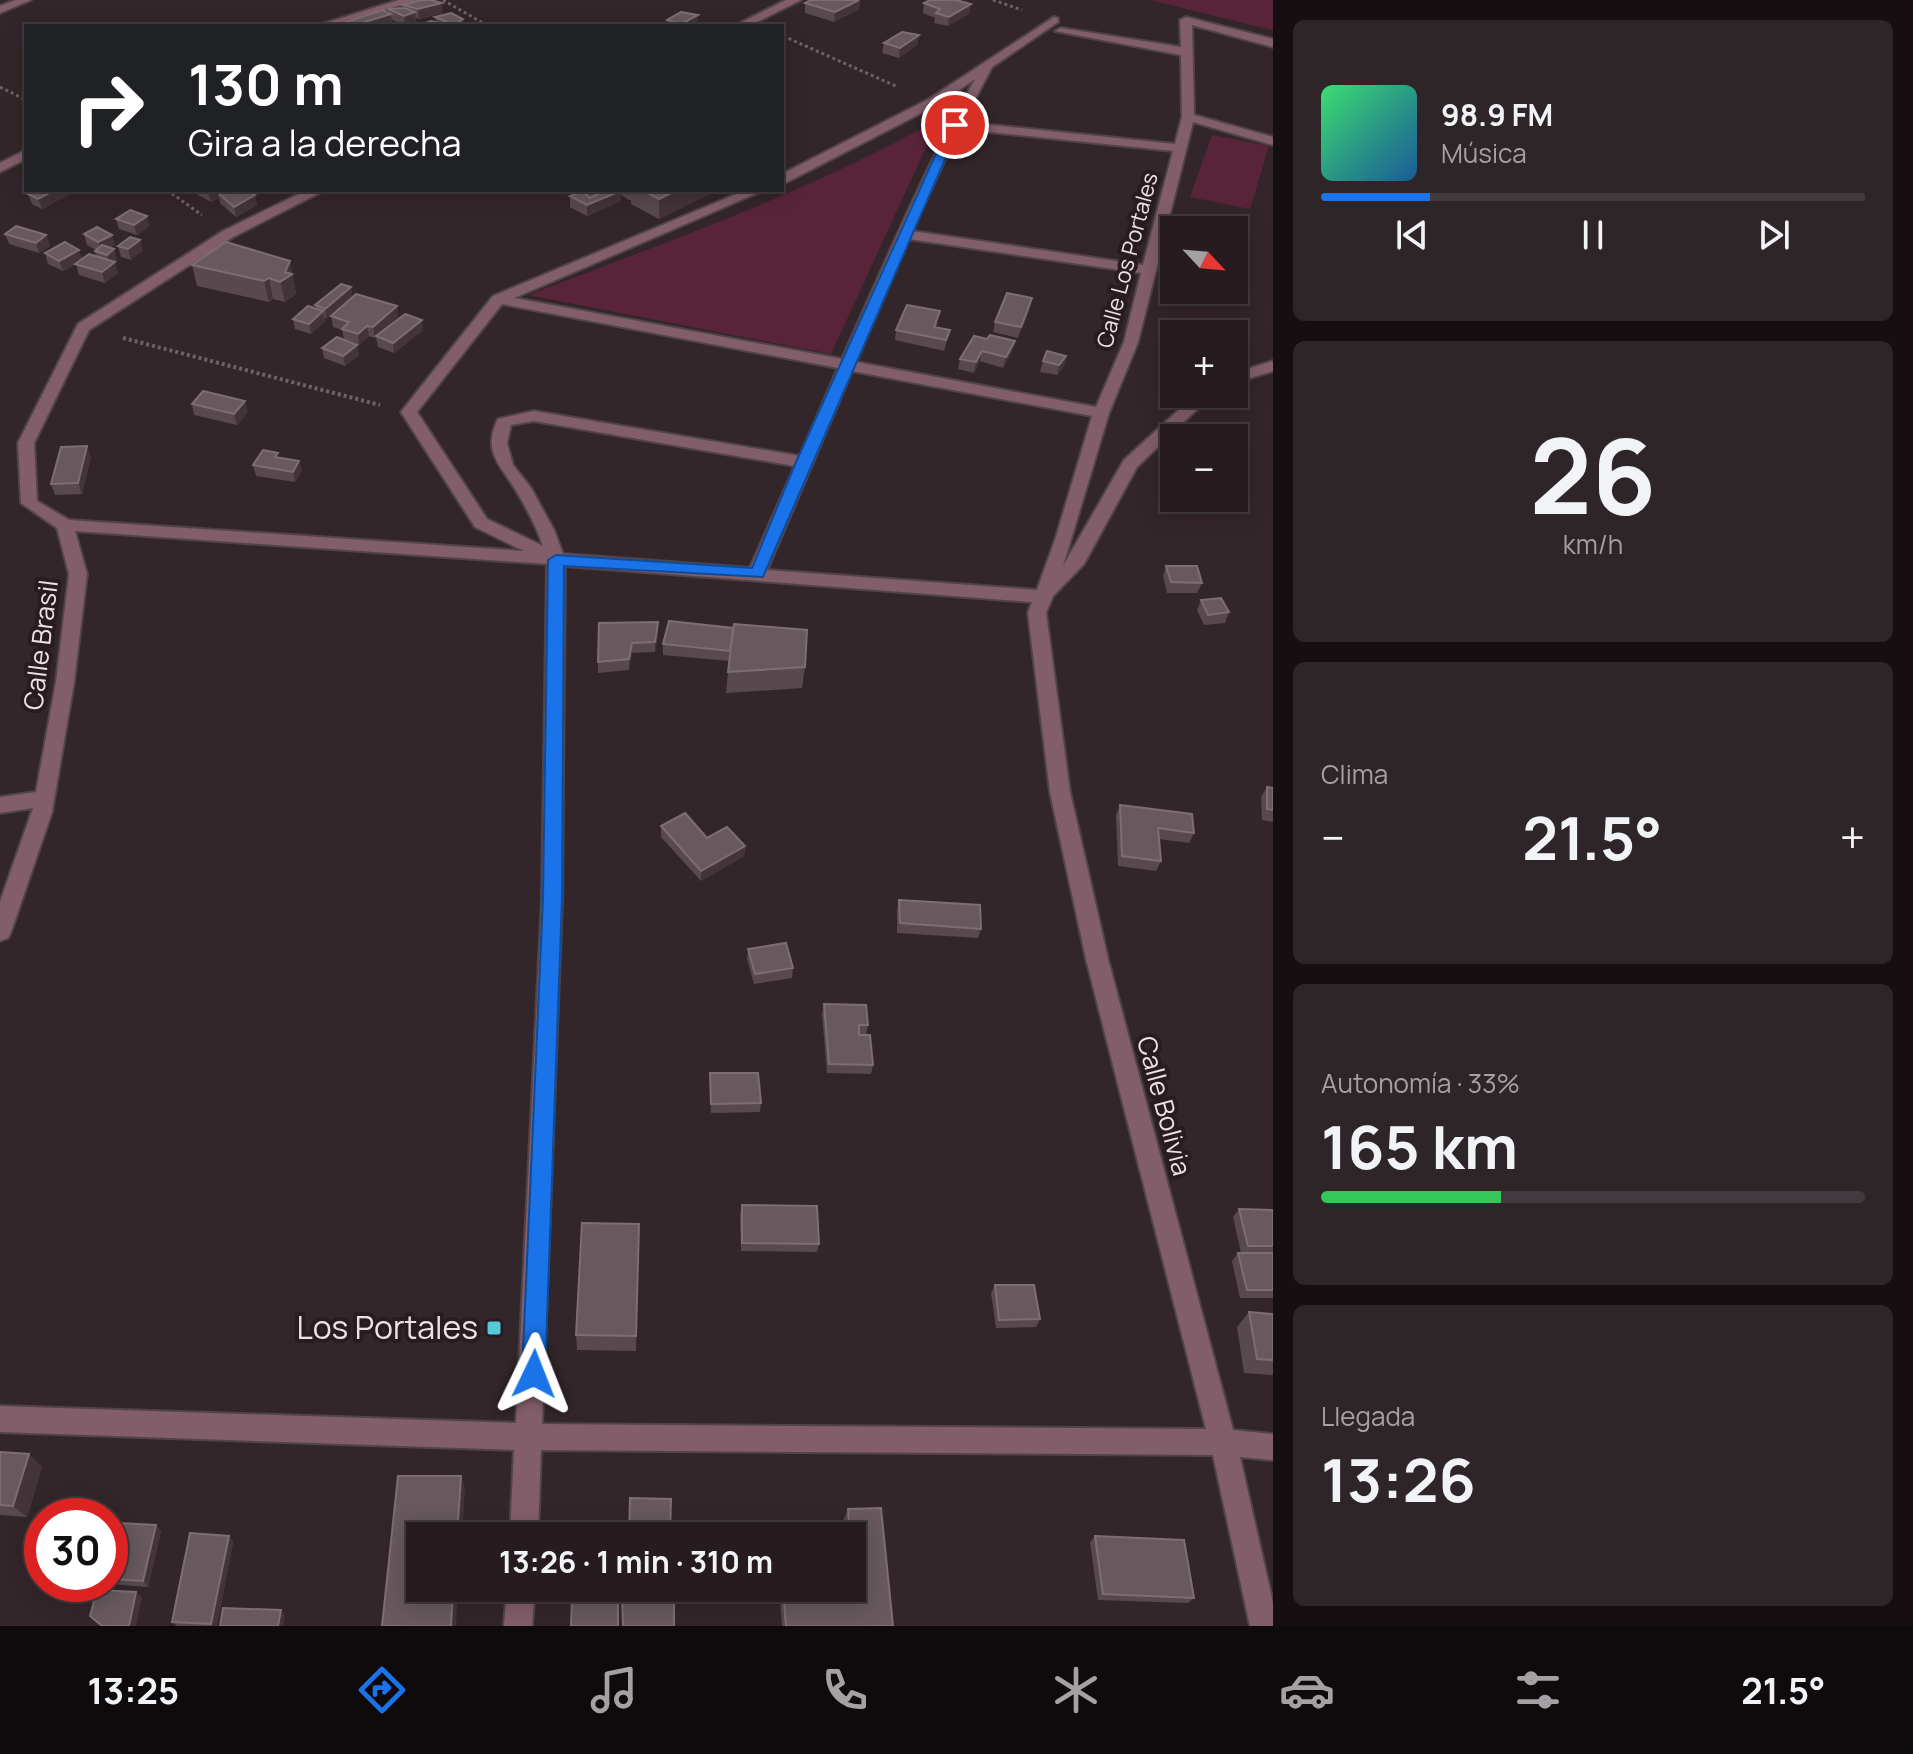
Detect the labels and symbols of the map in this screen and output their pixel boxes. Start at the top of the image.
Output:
pin [921,91,989,159]
street label: Calle Los Portales [1089,169,1165,351]
north arrow [1160,216,1248,304]
street label: Calle Brasil [14,578,66,712]
street label: Calle Bolivia [1129,1032,1201,1179]
place label: Los Portales [296,1305,478,1349]
marker: Los Portales [485,1319,503,1337]
position arrow [492,1332,576,1416]
speed limit sign: 30 [24,1498,128,1602]

